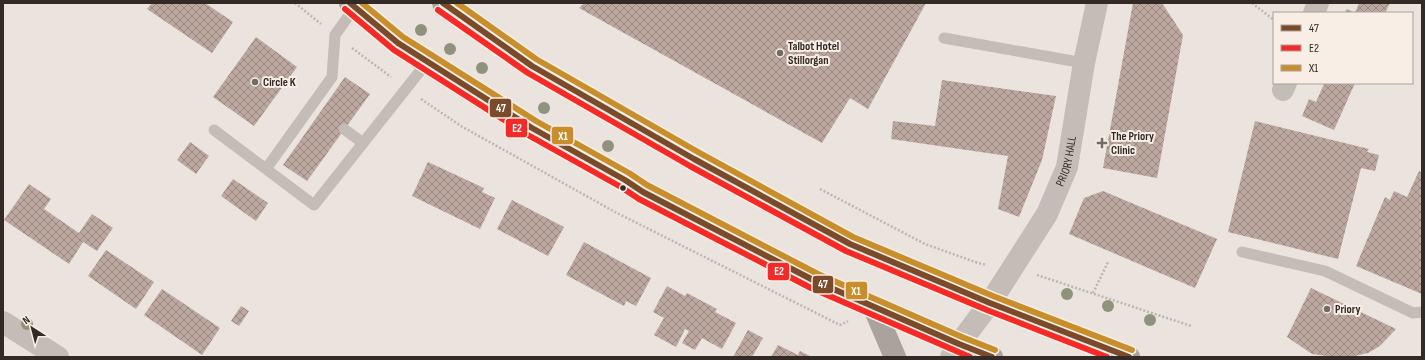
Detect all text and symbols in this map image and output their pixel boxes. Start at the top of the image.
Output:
legend [1273,12,1413,84]
text: 47 [1309,21,1319,36]
place label: Talbot Hotel Stillorgan [788,39,839,68]
text: E2 [1309,41,1319,56]
marker: Talbot Hotel Stillorgan [775,48,785,58]
text: X1 [1308,61,1319,76]
place label: Circle K [263,75,296,90]
marker: Circle K [250,77,260,87]
line badge: 47 [489,98,512,118]
text: 47 [496,102,506,115]
line badge: E2 [505,118,528,138]
text: E2 [512,122,522,135]
line badge: X1 [551,126,574,145]
place label: The Priory Clinic [1111,129,1154,158]
text: X1 [557,130,568,143]
street label: PRIORY HALL [1053,134,1080,189]
marker: The Priory Clinic [1096,137,1108,149]
unlabelled marker [618,183,628,193]
line badge: E2 [767,262,790,281]
text: E2 [774,265,784,278]
line badge: 47 [812,275,834,294]
text: 47 [818,278,828,291]
line badge: X1 [845,281,868,300]
text: X1 [850,285,861,298]
place label: Priory [1335,302,1361,317]
marker: Priory [1322,304,1332,314]
north arrow [12,308,52,348]
text: N [20,313,33,327]

